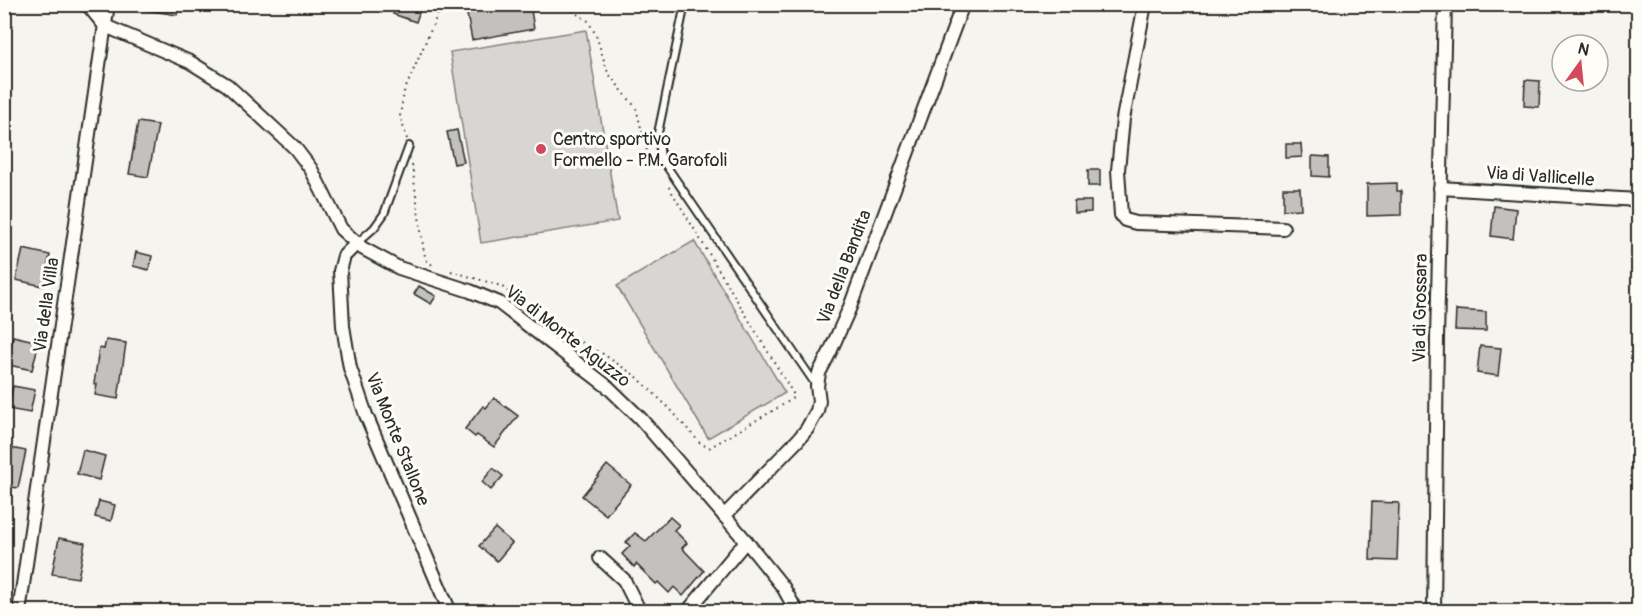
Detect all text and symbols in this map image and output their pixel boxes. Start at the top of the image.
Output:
north arrow [1550,33,1610,93]
text: N [1576,38,1592,61]
place label: Centro sportivo Formello - P.M. Garofoli [553,128,727,172]
marker: Centro sportivo Formello - P.M. Garofoli [534,142,548,156]
street label: Via di Vallicelle [1485,161,1595,192]
street label: Via della Bandita [812,207,877,328]
street label: Via di Grossara [1408,253,1433,363]
street label: Via della Villa [28,256,65,354]
street label: Via di Monte Aguzzo [500,280,635,393]
street label: Via Monte Stallone [360,369,435,509]

